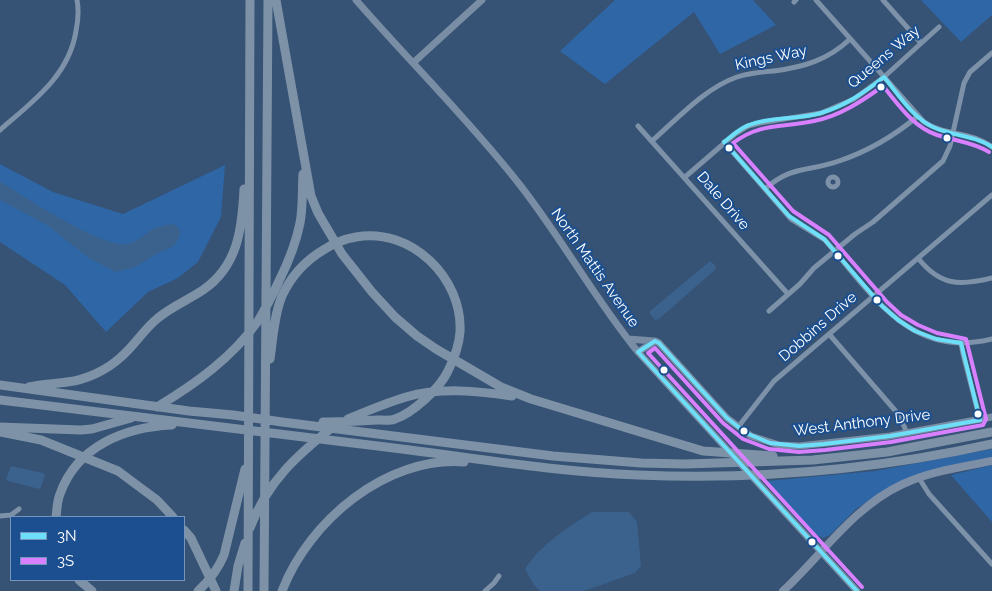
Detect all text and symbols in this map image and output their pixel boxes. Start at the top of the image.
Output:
street label: Queens Way [844,22,924,92]
street label: Kings Way [733,42,809,74]
unlabelled marker [876,82,886,92]
unlabelled marker [942,133,952,143]
unlabelled marker [724,143,734,153]
street label: Dale Drive [693,168,753,234]
street label: North Mattis Avenue [547,205,643,331]
unlabelled marker [833,251,843,261]
street label: Dobbins Drive [775,288,861,366]
unlabelled marker [872,295,882,305]
unlabelled marker [659,365,669,375]
street label: West Anthony Drive [793,406,931,440]
unlabelled marker [973,409,983,419]
unlabelled marker [739,426,749,436]
legend [10,516,185,581]
text: 3N [57,527,77,545]
unlabelled marker [807,537,817,547]
text: 3S [57,552,74,570]

